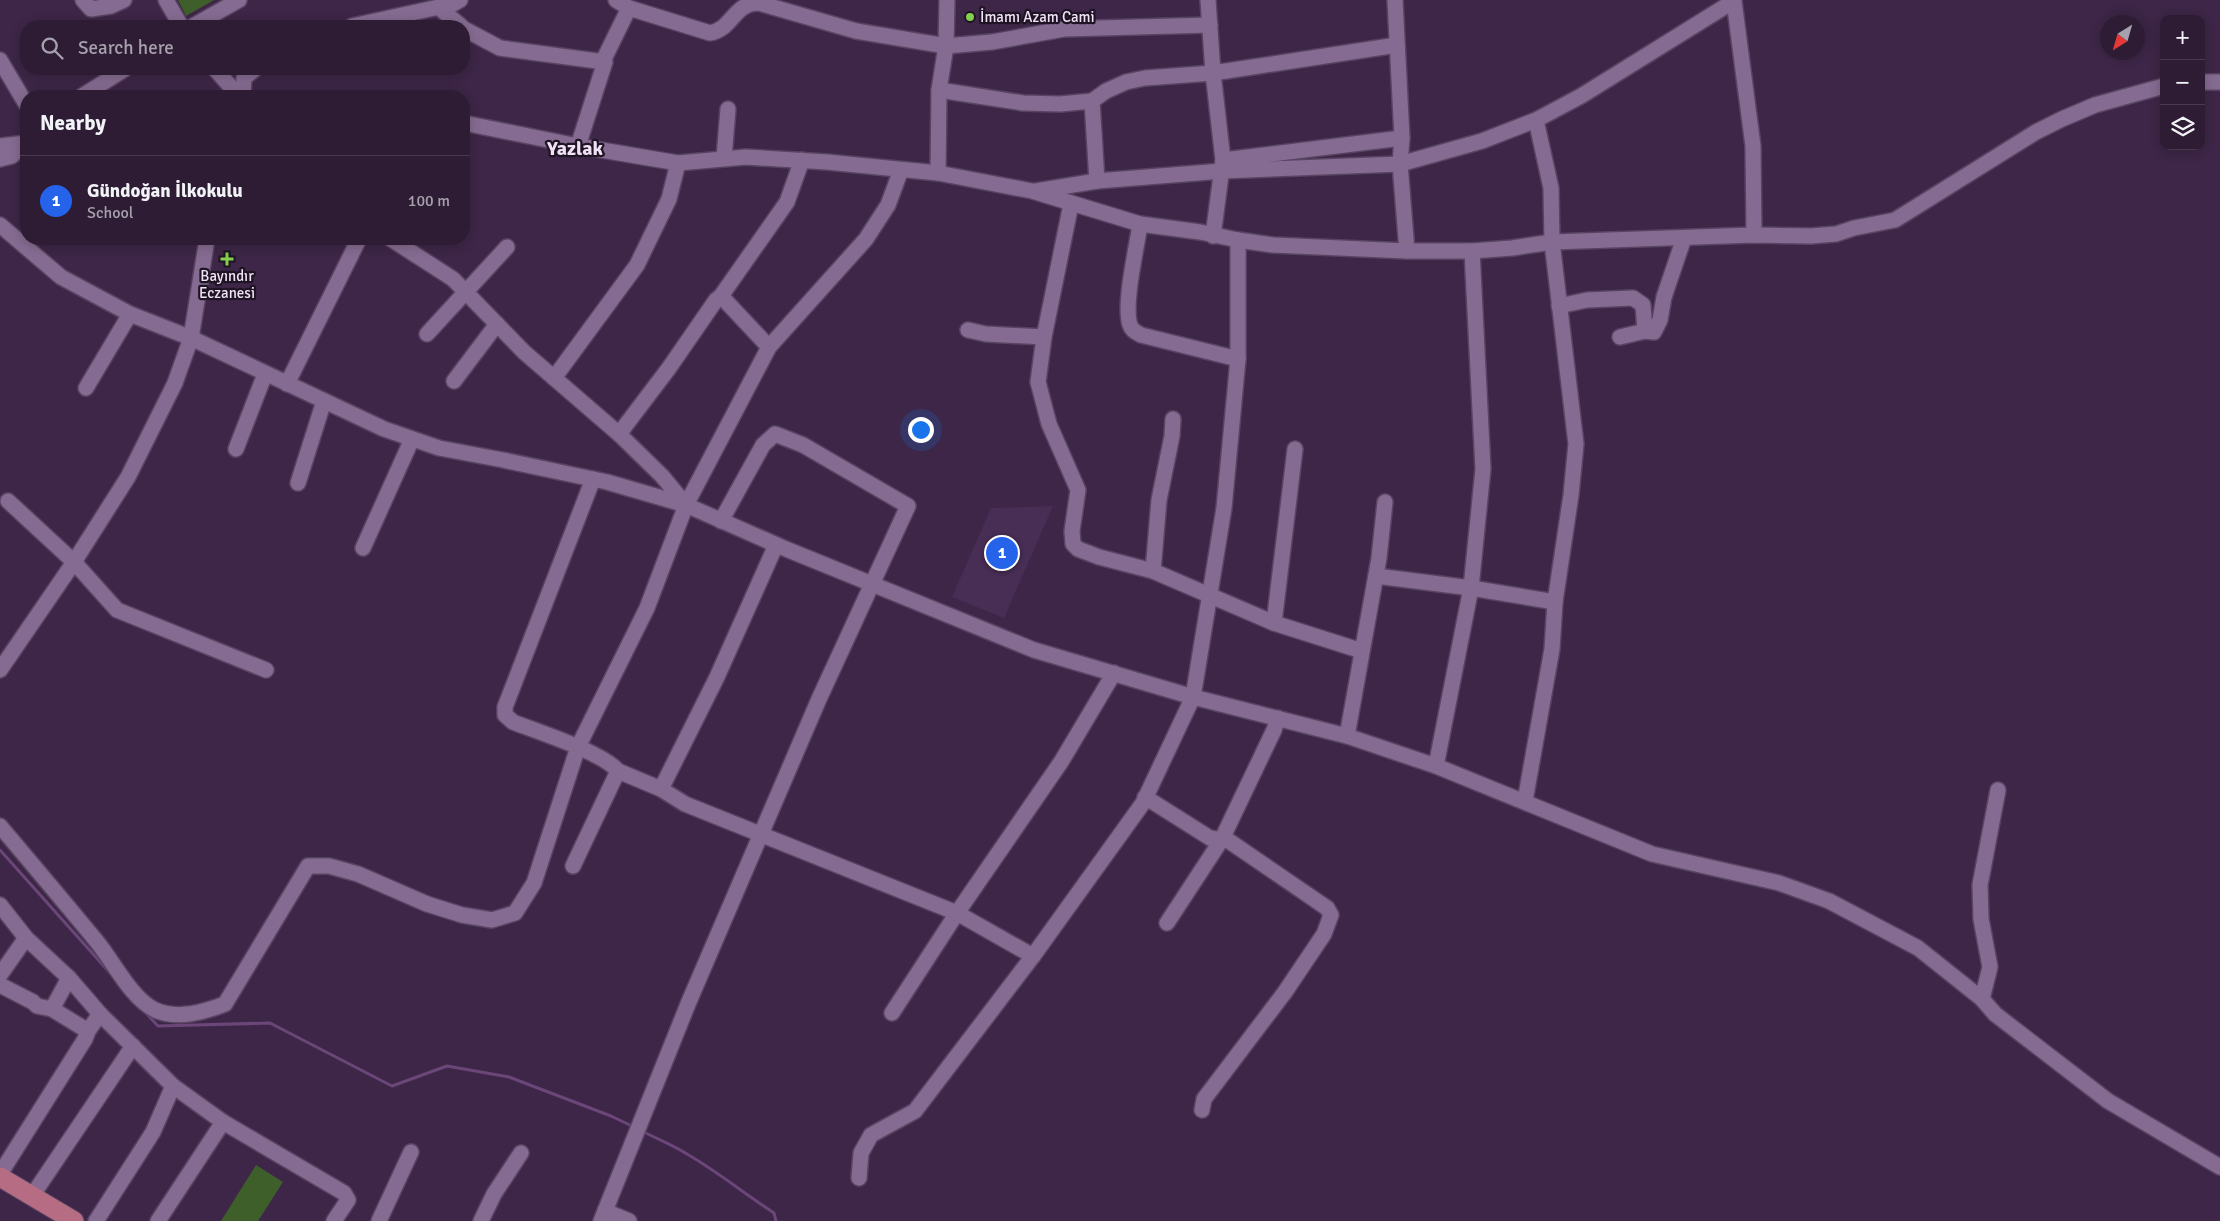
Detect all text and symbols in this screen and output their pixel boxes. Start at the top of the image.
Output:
place label: İmamı Azam Cami [980,8,1095,26]
marker: İmamı Azam Cami [964,11,976,23]
north arrow [2100,15,2145,60]
map controls [2160,15,2205,150]
button: + [2160,15,2205,60]
search box [20,20,470,75]
icon: search [38,34,66,62]
text: Search here [78,36,174,60]
button: − [2160,60,2205,105]
button: layers [2160,105,2205,150]
text: Nearby [40,110,106,136]
district label: Yazlak [546,136,604,161]
text: Gündoğan İlkokulu [87,179,243,203]
text: 1 [52,191,60,211]
text: 100 m [408,191,450,211]
text: School [87,203,133,223]
marker: Bayındır Eczanesi [221,253,233,265]
place label: Bayındır Eczanesi [199,267,255,302]
your location [908,417,934,443]
pin: 1 [986,534,1018,572]

